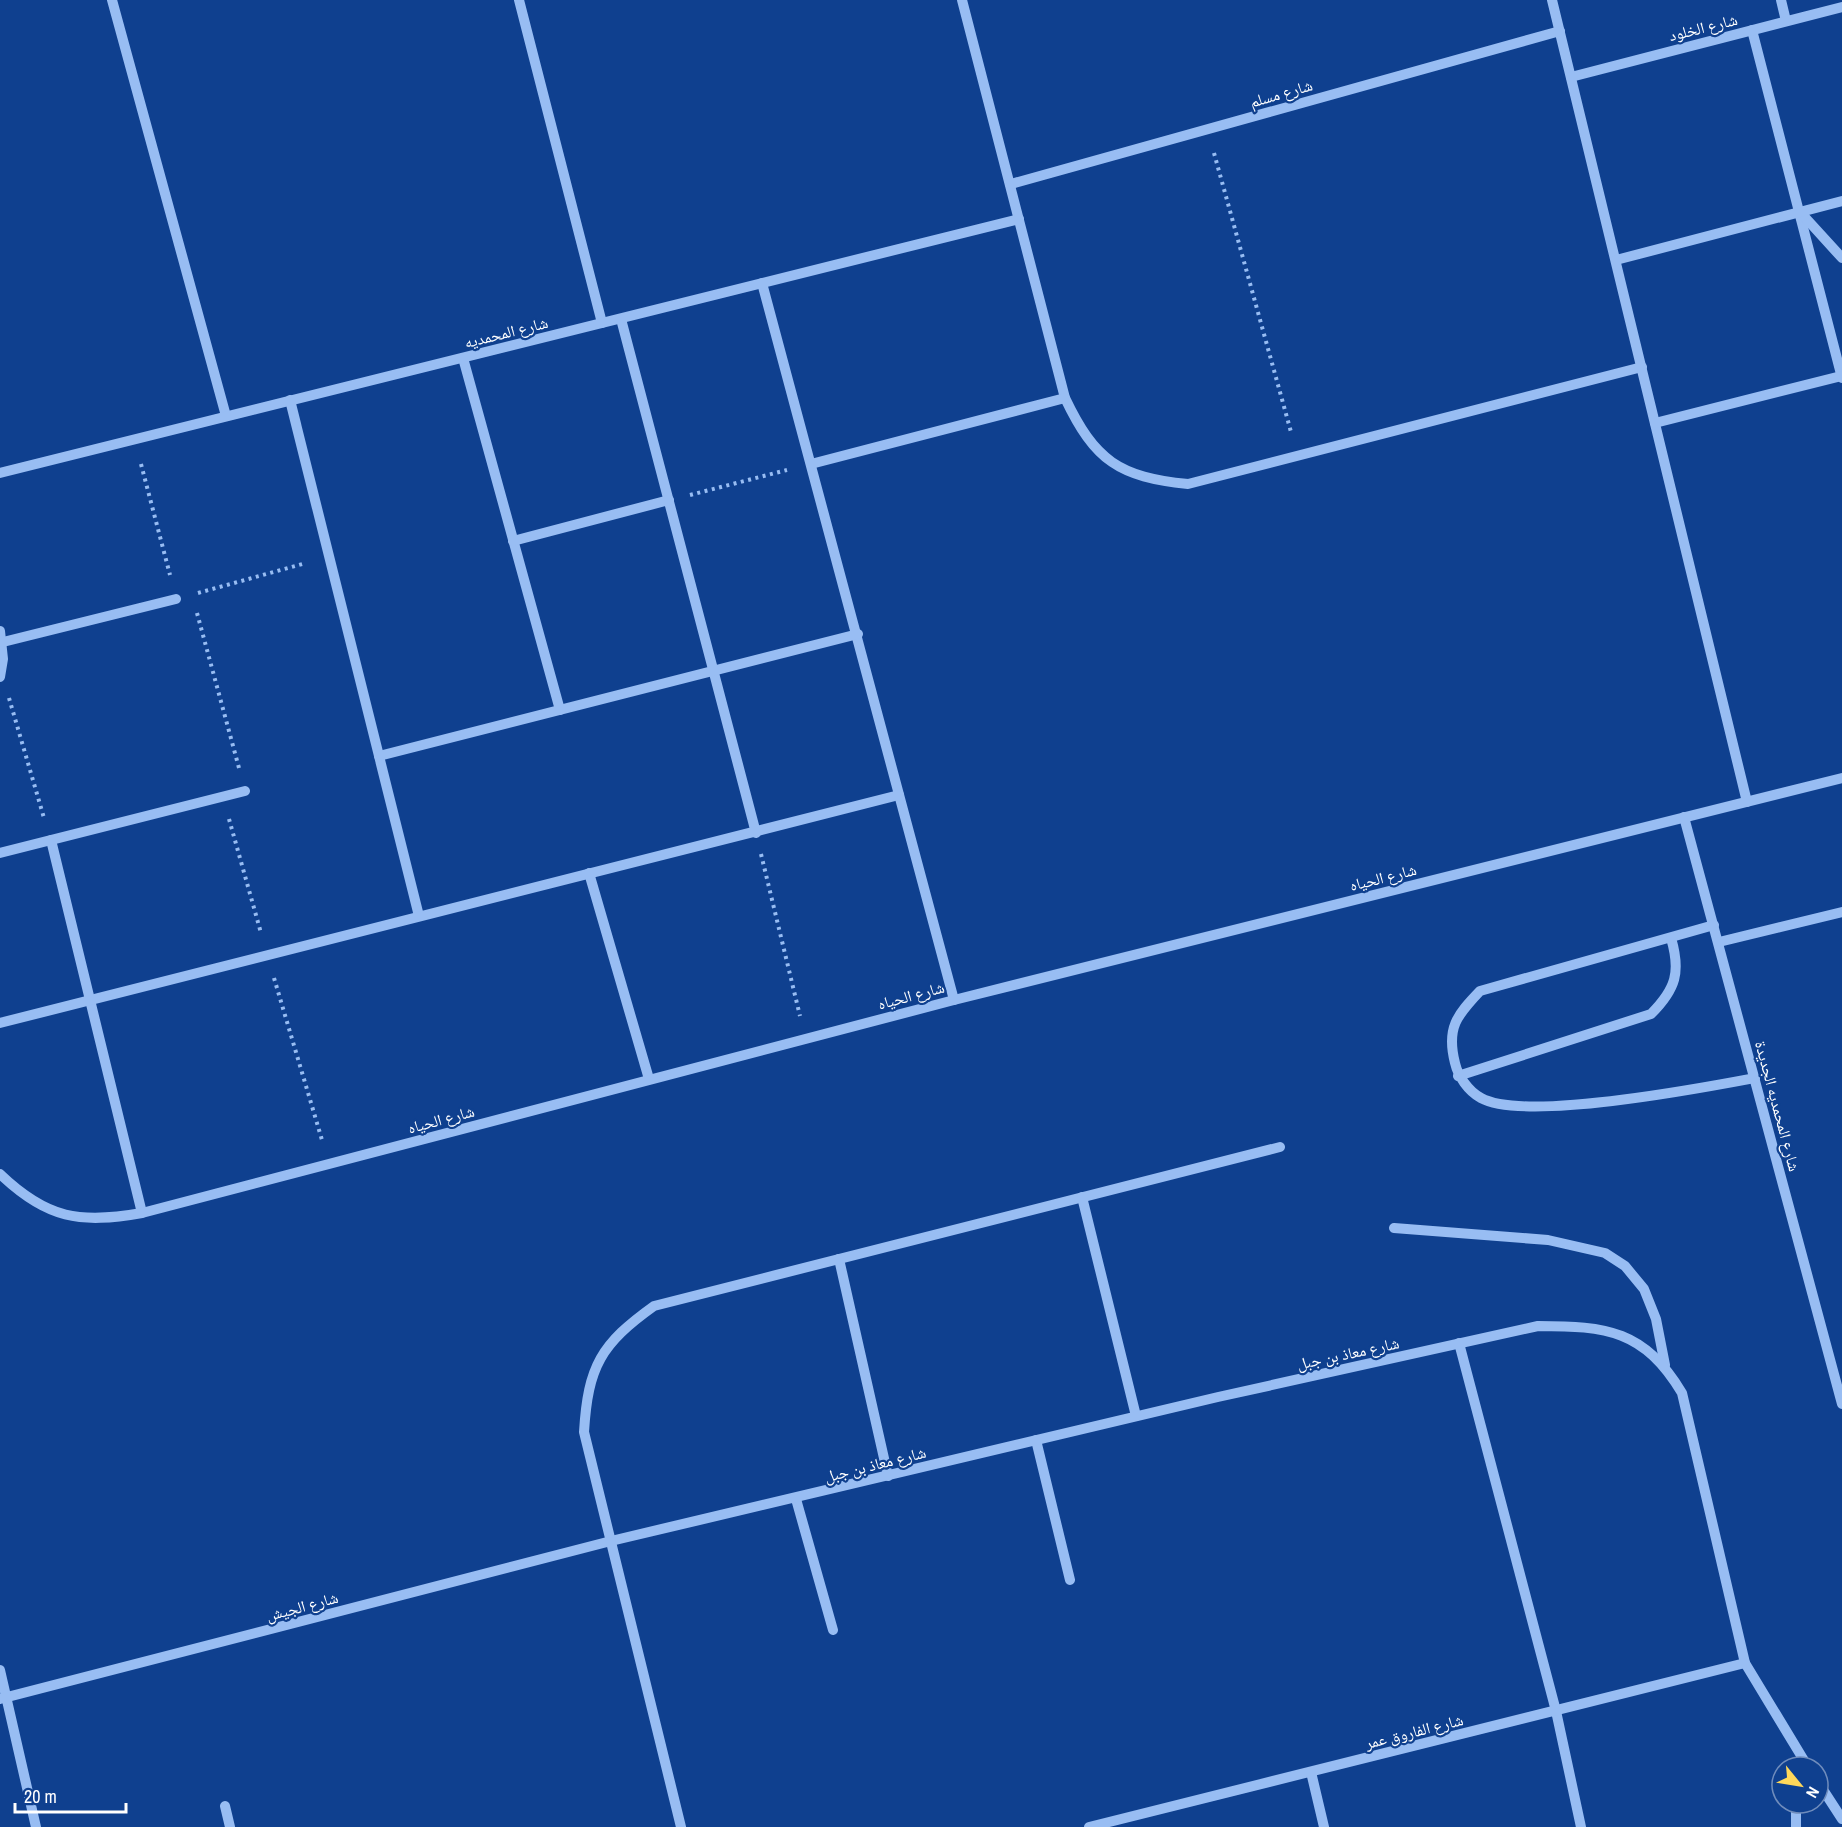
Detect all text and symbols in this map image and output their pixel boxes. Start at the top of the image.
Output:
street label: شارع الخلود [1666,8,1740,46]
street label: شارع مسلم [1247,74,1315,112]
street label: شارع المحمديه [462,311,550,353]
street label: شارع الحياه [1347,858,1419,896]
street label: شارع الحياه [875,976,947,1014]
street label: شارع المحمديه الجديدة [1750,1038,1806,1174]
street label: شارع الحياه [405,1100,477,1138]
street label: شارع معاذ بن جبل [1295,1331,1401,1375]
street label: شارع معاذ بن جبل [822,1441,928,1487]
street label: شارع الجيش [263,1586,341,1626]
street label: شارع الفاروق عمر [1362,1708,1465,1754]
north arrow [1770,1755,1830,1815]
scale bar [15,1776,126,1814]
text: N [1801,1783,1825,1802]
text: 20 m [24,1784,57,1809]

